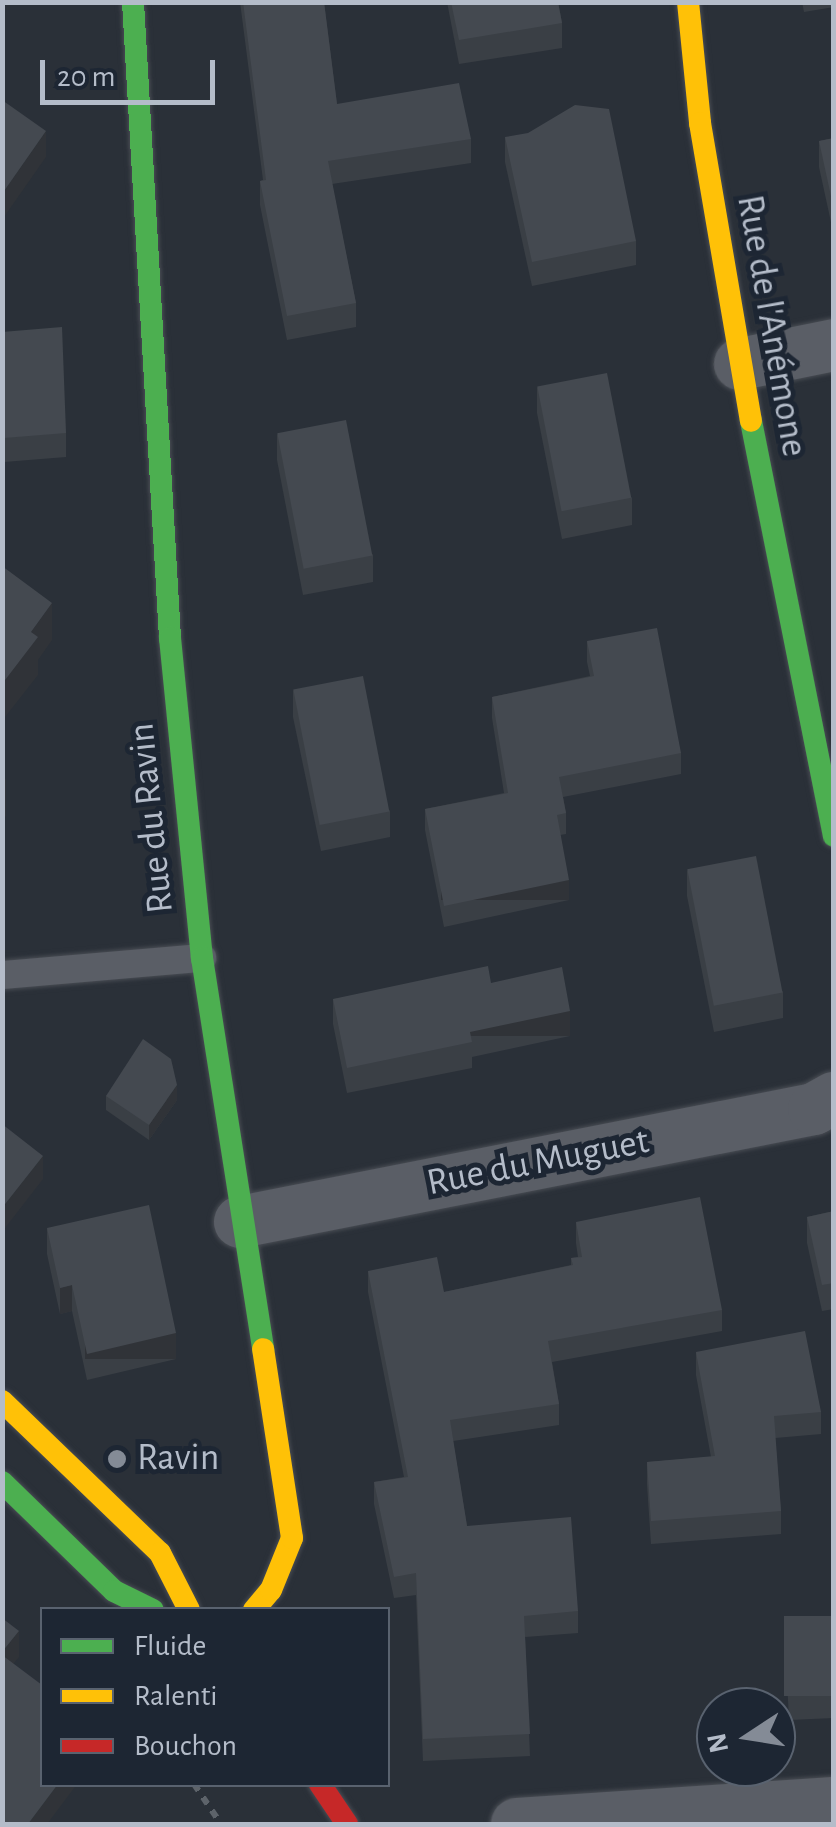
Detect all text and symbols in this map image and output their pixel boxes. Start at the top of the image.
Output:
scale bar [45,40,220,102]
text: 20 m [57,62,115,92]
street label: Rue de l'Anémone [726,192,816,460]
street label: Rue du Ravin [119,721,185,915]
street label: Rue du Muguet [423,1119,653,1207]
place label: Ravin [137,1436,219,1482]
marker: Ravin [106,1448,128,1470]
legend [40,1607,390,1787]
text: Fluide [134,1631,206,1661]
text: Ralenti [134,1681,217,1711]
north arrow [696,1687,796,1787]
text: N [703,1730,734,1755]
text: Bouchon [134,1731,237,1761]

